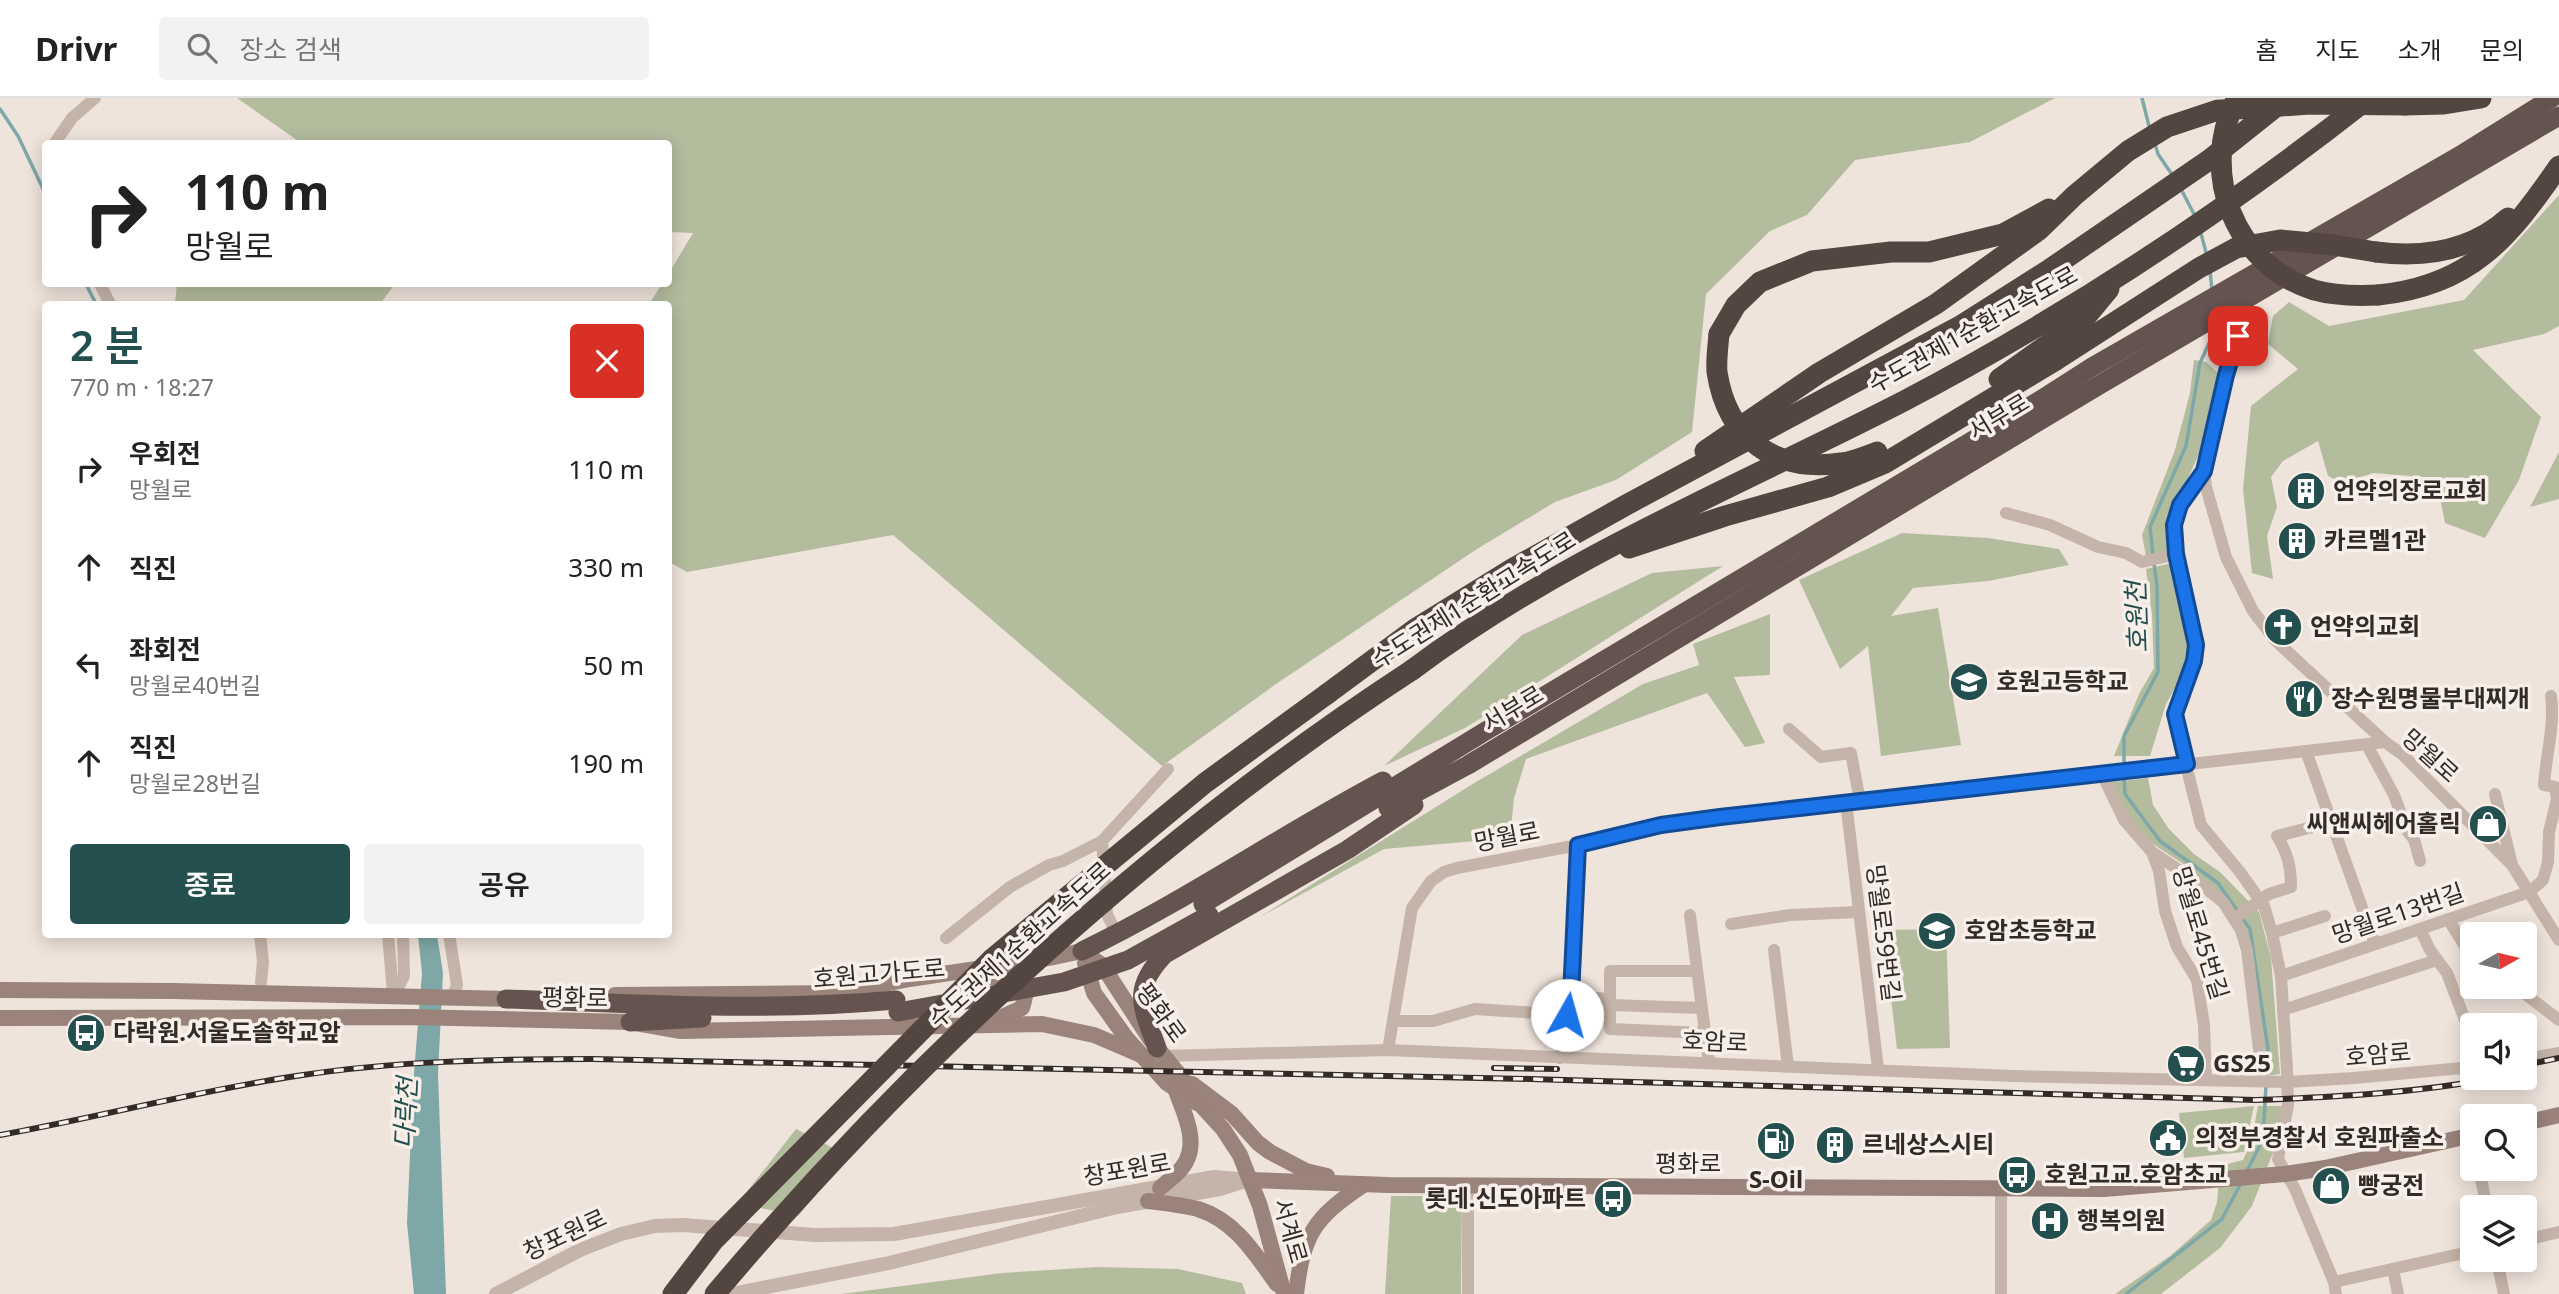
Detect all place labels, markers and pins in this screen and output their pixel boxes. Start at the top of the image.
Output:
pin [2208,306,2268,366]
building icon: 언약의장로교회 [2285,470,2327,512]
place label: 언약의장로교회 [2333,473,2488,506]
building icon: 카르멜1관 [2276,520,2318,562]
place label: 카르멜1관 [2324,523,2426,556]
church icon: 언약의교회 [2262,606,2304,648]
place label: 언약의교회 [2310,609,2420,642]
school or university icon: 호원고등학교 [1948,661,1990,703]
place label: 호원고등학교 [1996,664,2128,697]
restaurant icon: 장수원명물부대찌개 [2283,678,2325,720]
place label: 장수원명물부대찌개 [2331,681,2530,714]
shop icon: 씨앤씨헤어홀릭 [2467,803,2509,845]
place label: 씨앤씨헤어홀릭 [2306,806,2461,839]
school or university icon: 호암초등학교 [1916,910,1958,952]
place label: 호암초등학교 [1964,913,2096,946]
bus stop icon: 다락원.서울도솔학교앞 [65,1012,107,1054]
place label: 다락원.서울도솔학교앞 [113,1015,341,1048]
supermarket icon: GS25 [2165,1043,2207,1085]
place label: GS25 [2213,1046,2271,1079]
public building icon: 의정부경찰서 호원파출소 [2147,1117,2189,1159]
fuel station icon: S-Oil [1755,1120,1797,1162]
place label: 의정부경찰서 호원파출소 [2195,1120,2444,1153]
building icon: 르네상스시티 [1814,1124,1856,1166]
place label: 르네상스시티 [1862,1127,1994,1160]
bus stop icon: 호원고교.호암초교 [1996,1154,2038,1196]
place label: 호원고교.호암초교 [2044,1157,2227,1190]
place label: S-Oil [1749,1162,1803,1195]
shop icon: 빵궁전 [2310,1165,2352,1207]
place label: 빵궁전 [2358,1168,2424,1201]
bus stop icon: 롯데.신도아파트 [1592,1178,1634,1220]
place label: 롯데.신도아파트 [1425,1181,1586,1214]
hospital icon: 행복의원 [2029,1200,2071,1242]
place label: 행복의원 [2077,1203,2165,1236]

